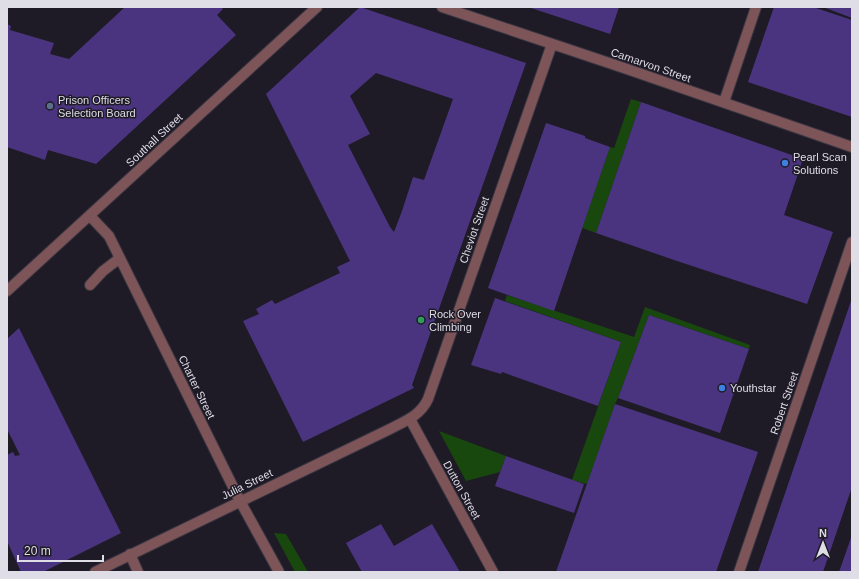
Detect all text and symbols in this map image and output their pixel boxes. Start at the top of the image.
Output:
street label: Carnarvon Street [609,46,693,84]
place label: Prison Officers Selection Board [58,94,136,119]
marker: Prison Officers Selection Board [45,101,55,111]
street label: Southall Street [124,111,184,169]
place label: Pearl Scan Solutions [793,151,847,176]
marker: Pearl Scan Solutions [780,158,790,168]
street label: Cheviot Street [457,195,491,265]
place label: Rock Over Climbing [429,308,481,333]
marker: Rock Over Climbing [416,315,426,325]
street label: Charter Street [176,353,218,421]
street label: Robert Street [768,370,800,436]
place label: Youthstar [730,382,776,394]
marker: Youthstar [717,383,727,393]
street label: Dutton Street [441,459,483,521]
street label: Julia Street [220,467,274,501]
north arrow [803,523,843,563]
text: N [819,527,827,539]
scale bar [18,537,103,563]
text: 20 m [24,544,51,558]

